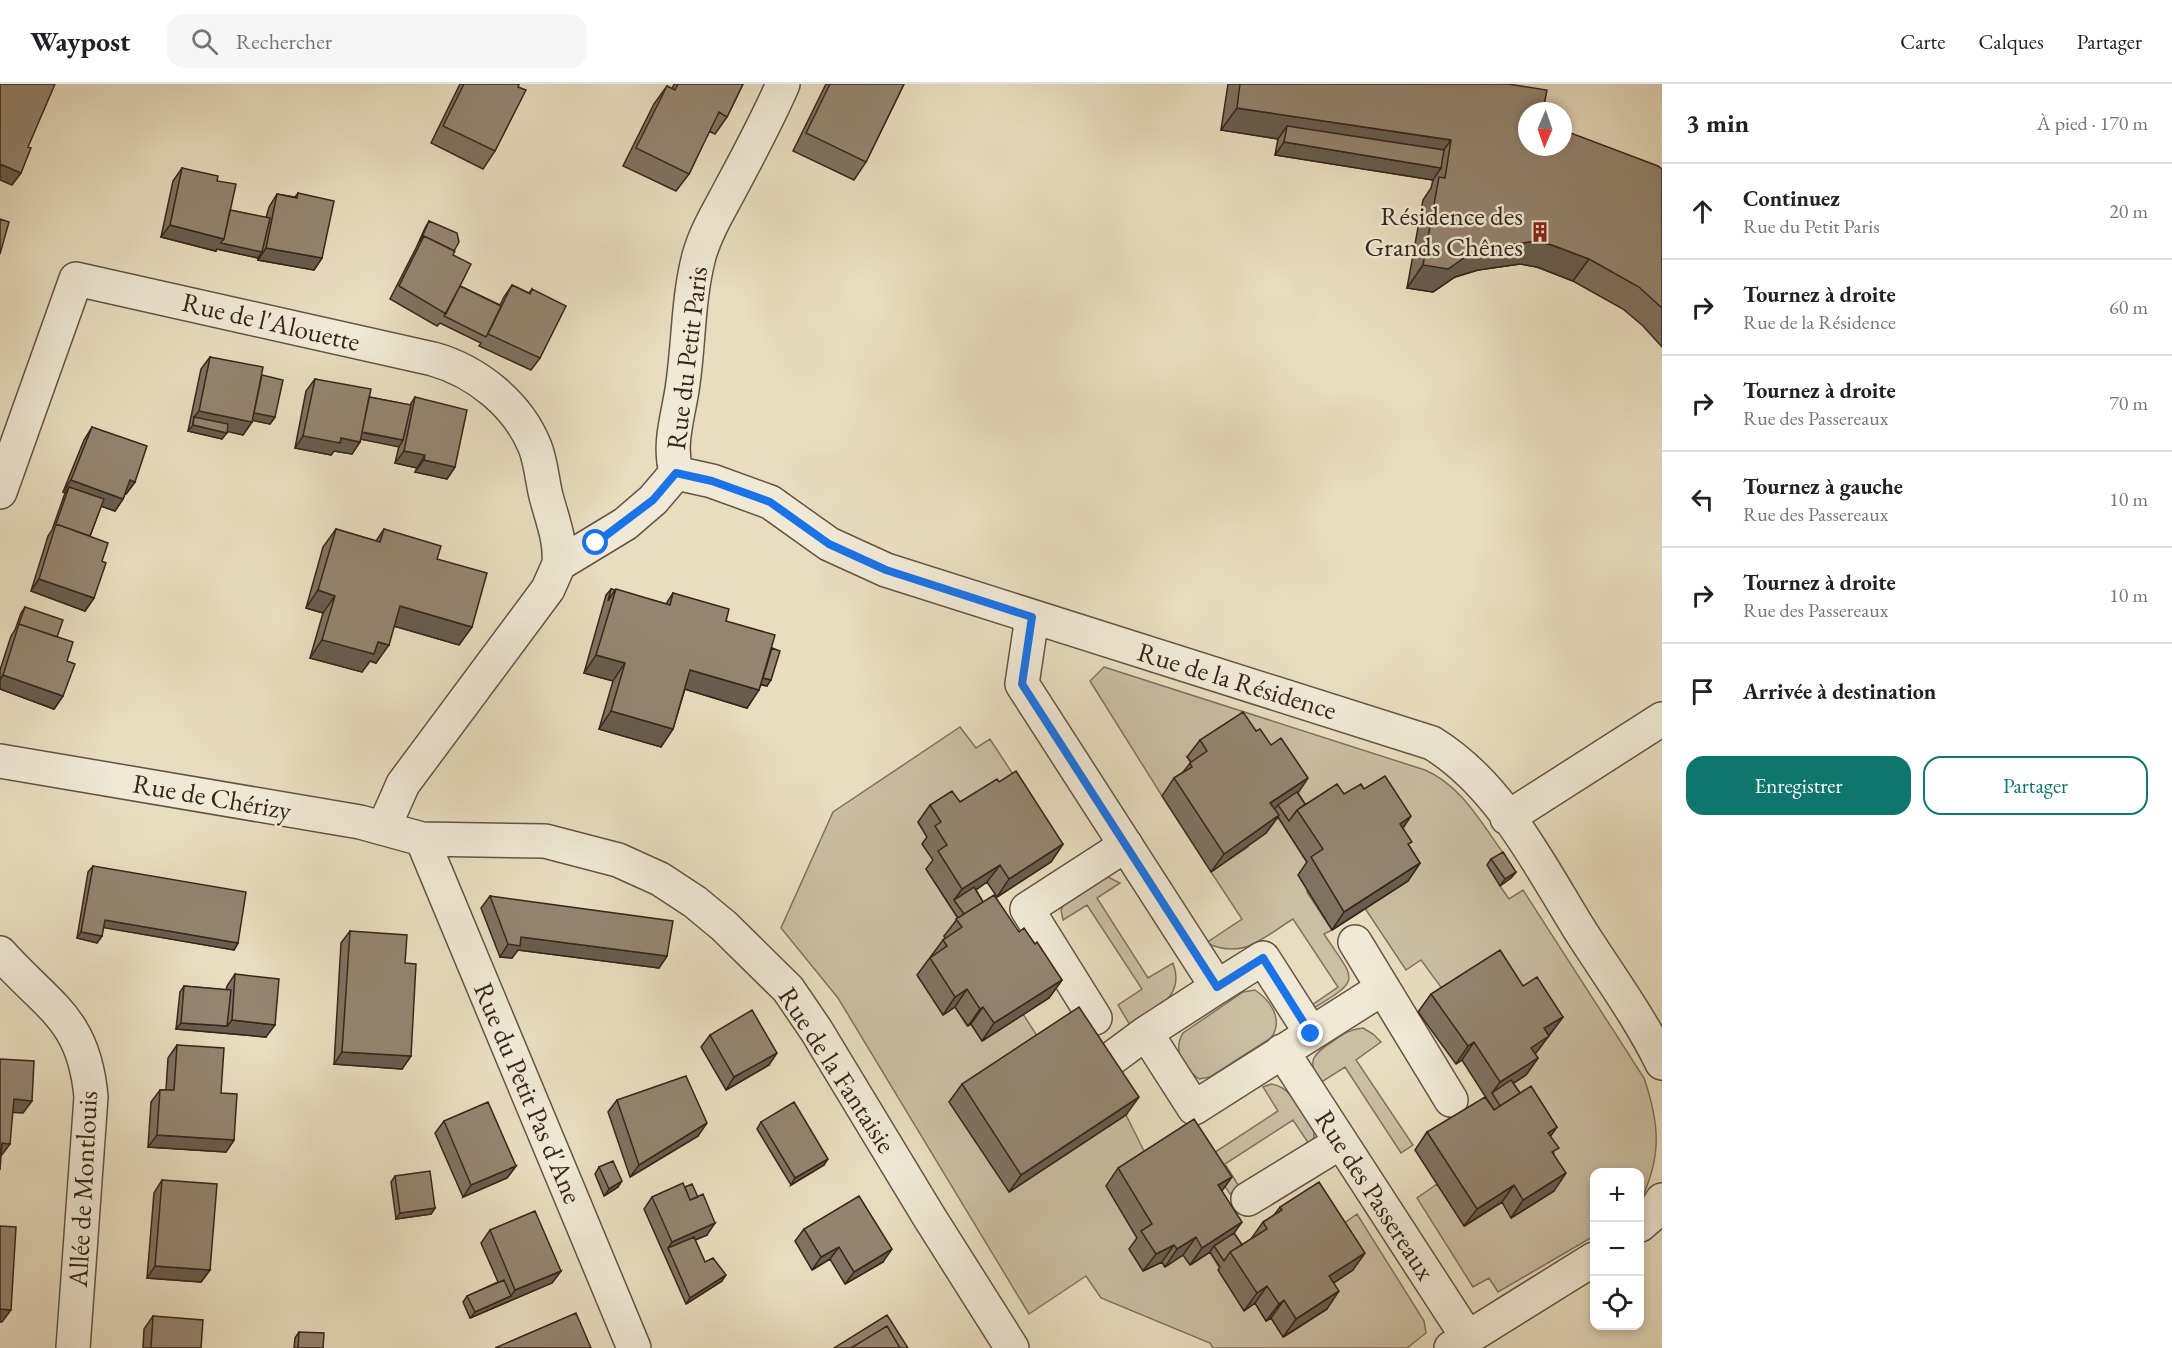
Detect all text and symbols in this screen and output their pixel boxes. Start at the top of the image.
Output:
search box [167,14,587,68]
text: Waypost [30,23,131,59]
icon: search [188,25,221,58]
text: Rechercher [236,27,332,56]
text: Carte [1900,28,1945,55]
text: Calques [1978,28,2044,55]
text: Partager [2077,28,2142,55]
north arrow [1518,102,1572,156]
text: 3 min [1686,106,1749,140]
text: À pied · 170 m [2037,110,2148,136]
text: Continuez [1743,184,1840,213]
icon: ahead [1686,195,1719,228]
place label: Résidence des Grands Chênes [1364,198,1523,264]
text: 20 m [2109,198,2148,224]
text: Rue du Petit Paris [1743,213,1880,239]
building icon: Résidence des Grands Chênes [1528,220,1552,244]
street label: Rue du Petit Paris [658,264,715,452]
text: Tournez à droite [1743,280,1896,309]
street label: Rue de l'Alouette [179,284,364,359]
icon: right [1686,291,1719,324]
text: 60 m [2109,294,2148,320]
text: Rue de la Résidence [1743,309,1896,335]
text: Tournez à droite [1743,376,1896,405]
icon: right [1686,387,1719,420]
text: 70 m [2109,390,2148,416]
text: Rue des Passereaux [1743,405,1888,431]
text: Tournez à gauche [1743,472,1903,501]
icon: left [1686,483,1719,516]
text: 10 m [2109,486,2148,512]
text: Rue des Passereaux [1743,501,1888,527]
route start [582,529,608,555]
text: Tournez à droite [1743,568,1896,597]
icon: right [1686,579,1719,612]
text: 10 m [2109,582,2148,608]
text: Rue des Passereaux [1743,597,1888,623]
street label: Rue de la Résidence [1133,634,1341,727]
icon: arrive [1686,675,1719,708]
text: Arrivée à destination [1743,677,1936,706]
button: Enregistrer [1686,756,1911,815]
button: Partager [1923,756,2148,815]
street label: Rue de Chérizy [130,765,294,828]
street label: Rue du Petit Pas d'Ane [466,977,591,1209]
street label: Rue de la Fantaisie [771,980,904,1160]
route end [1297,1020,1323,1046]
street label: Allée de Montlouis [60,1090,105,1289]
street label: Rue des Passereaux [1307,1103,1444,1287]
map controls [1590,1168,1644,1330]
button: + [1590,1168,1644,1222]
button: − [1590,1222,1644,1276]
button: locate [1590,1276,1644,1330]

